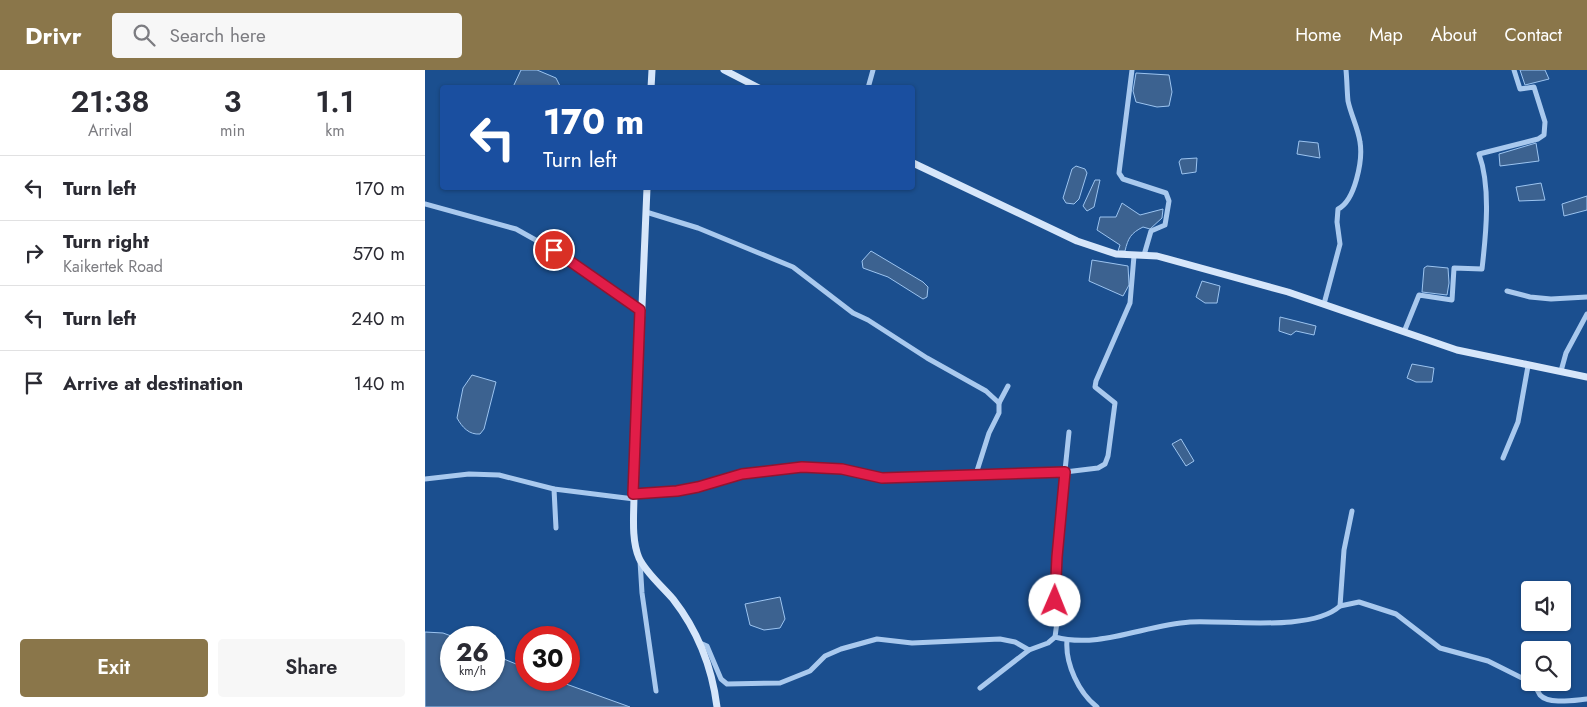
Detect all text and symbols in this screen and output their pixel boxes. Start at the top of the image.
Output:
search box [112,13,462,58]
text: Drivr [25,18,82,53]
icon: search [130,21,158,49]
text: Search here [170,22,266,49]
text: Home [1295,22,1341,48]
text: Map [1369,22,1403,48]
text: About [1431,22,1476,48]
text: Contact [1504,22,1562,48]
text: 21:38 [71,80,150,123]
text: 3 [224,80,242,123]
text: 1.1 [316,80,355,123]
text: 170 m [543,97,644,147]
icon: left [460,105,525,170]
text: Arrival [88,119,132,142]
text: min [220,119,245,142]
text: km [325,119,345,142]
text: Turn left [543,143,617,175]
icon: left [20,174,48,202]
text: Turn left [63,175,136,202]
text: 170 m [355,175,405,202]
text: Turn right [63,228,149,255]
pin [533,229,575,271]
icon: arrive [540,236,568,264]
icon: right [20,239,48,267]
text: 570 m [352,240,405,267]
text: Kaikertek Road [63,255,163,278]
icon: left [20,304,48,332]
text: Turn left [63,305,136,332]
text: 240 m [351,305,405,332]
icon: arrive [20,369,48,397]
text: Arrive at destination [63,370,243,397]
text: 140 m [353,370,405,397]
position arrow [1028,574,1080,626]
map controls [1521,581,1571,691]
button: sound [1521,581,1571,631]
speed limit sign: 30 [515,626,580,691]
text: 26 [456,634,489,670]
button: Exit [20,639,208,697]
button: Share [218,639,405,697]
button: search [1521,641,1571,691]
text: km/h [459,662,486,680]

